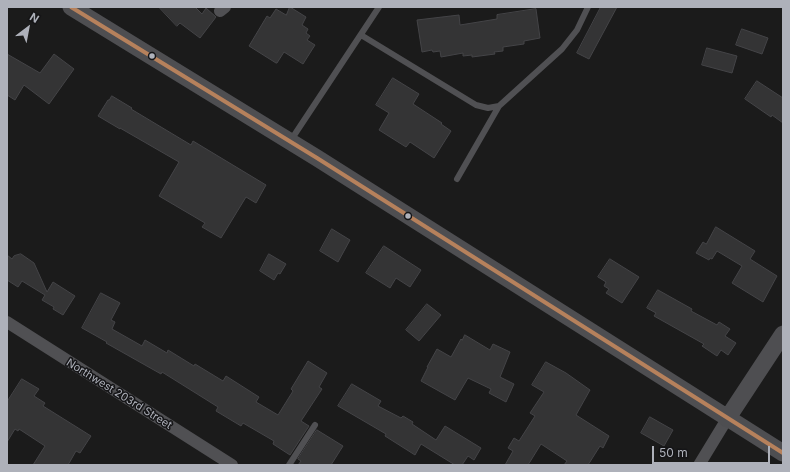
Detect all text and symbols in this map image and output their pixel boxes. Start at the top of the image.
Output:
north arrow [8,8,48,48]
text: N [27,10,42,26]
unlabelled marker [147,51,157,61]
unlabelled marker [403,211,413,221]
street label: Northwest 203rd Street [64,356,174,432]
scale bar [654,438,772,464]
text: 50 m [659,445,688,460]

